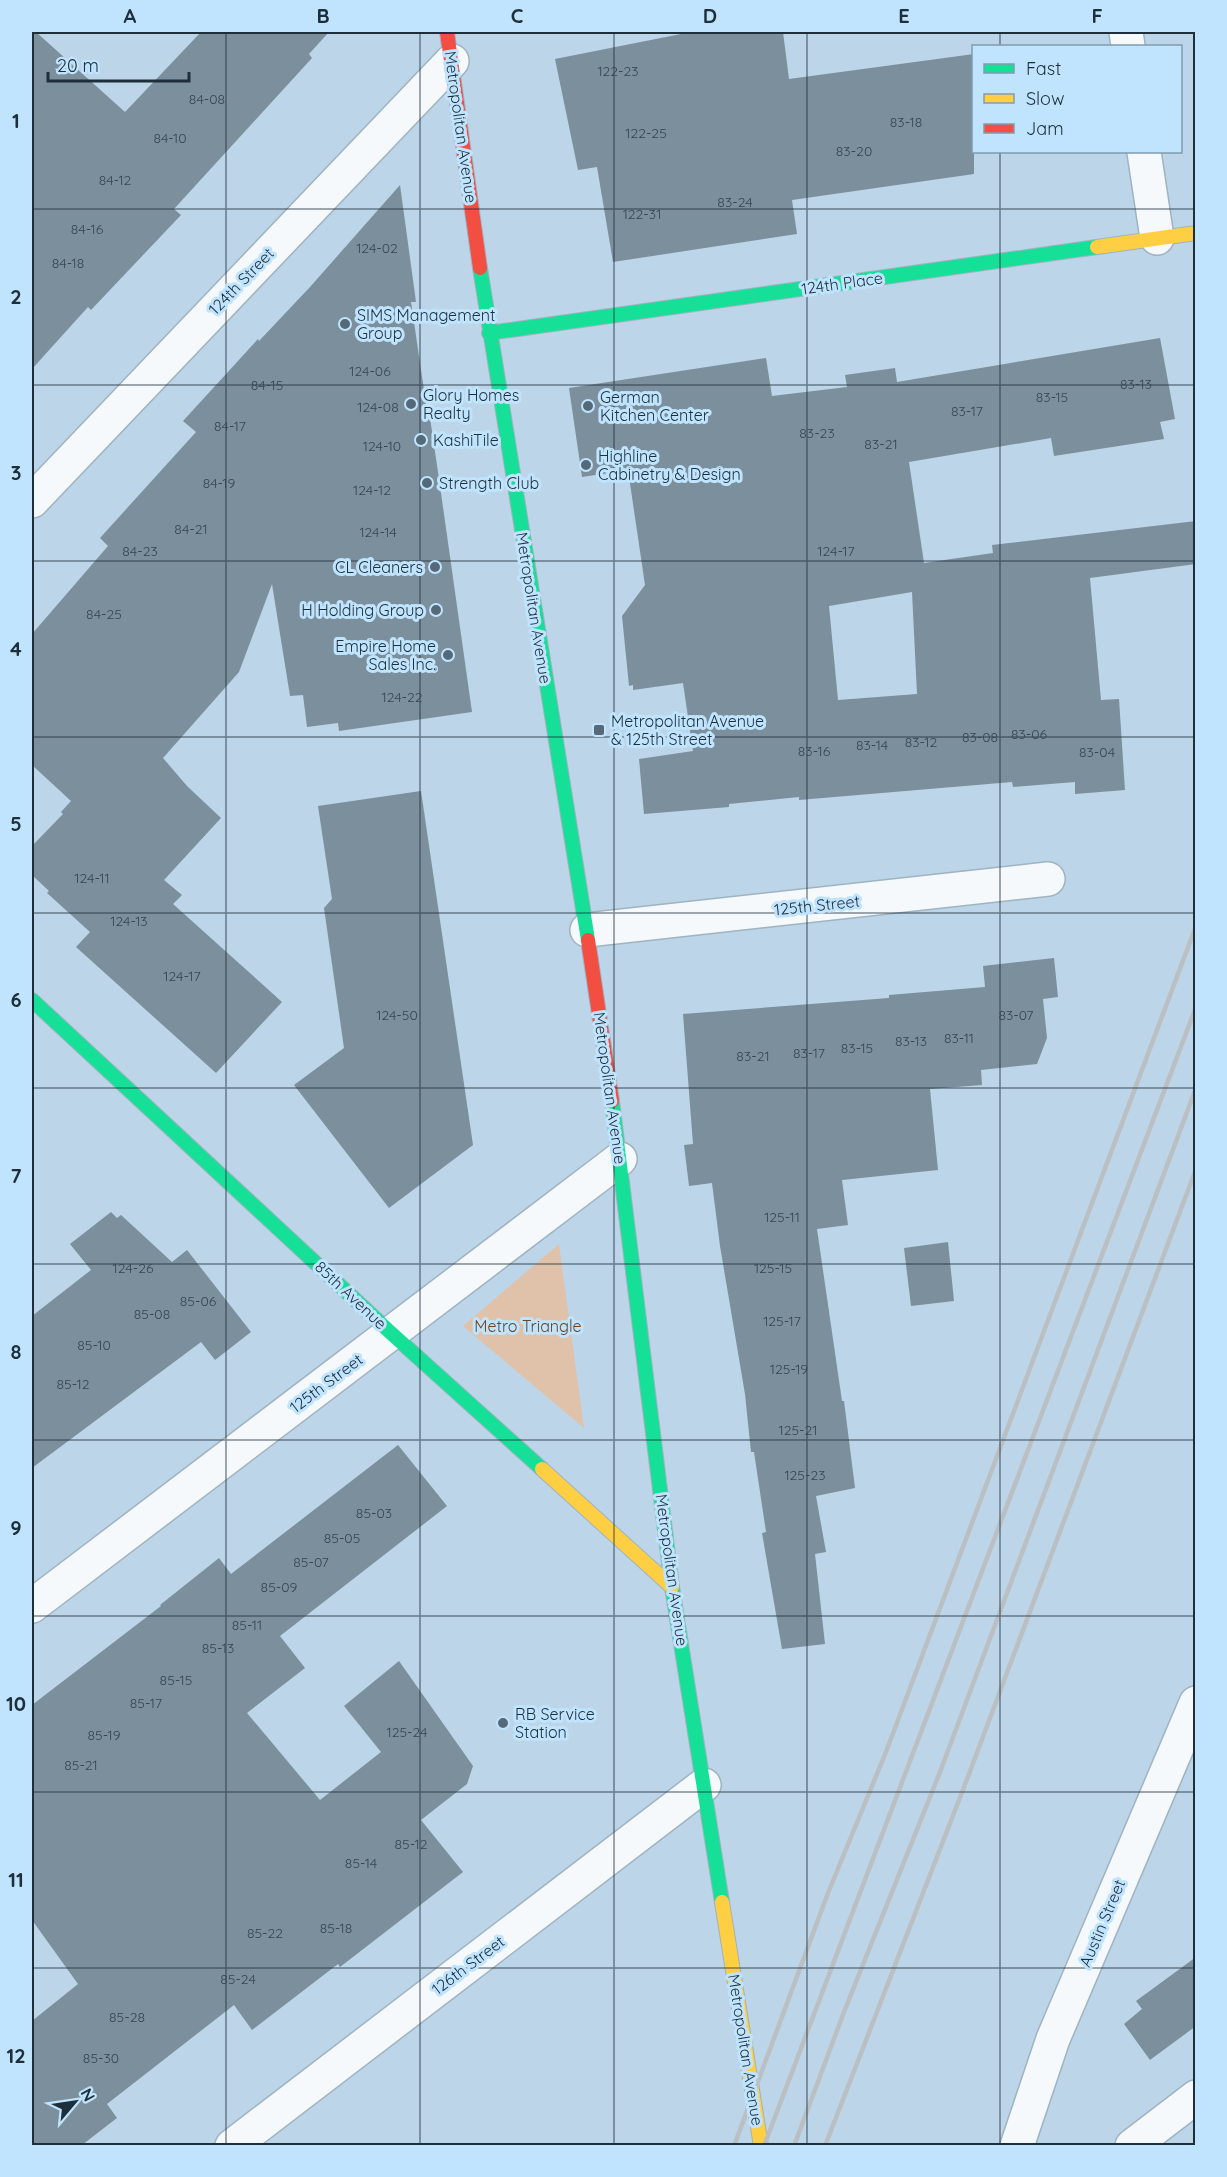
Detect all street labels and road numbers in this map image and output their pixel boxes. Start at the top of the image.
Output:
street label: Metropolitan Avenue [440,50,482,204]
street label: 124th Street [204,243,278,319]
street label: 124th Place [800,267,884,299]
street label: Metropolitan Avenue [512,531,556,685]
street label: 125th Street [773,891,861,919]
street label: Metropolitan Avenue [589,1011,631,1165]
street label: 85th Avenue [311,1257,391,1333]
street label: 125th Street [286,1349,366,1417]
street label: Metropolitan Avenue [651,1493,693,1647]
street label: Austin Street [1075,1876,1129,1970]
street label: 126th Street [428,1931,508,1999]
street label: Metropolitan Avenue [724,1973,768,2127]

